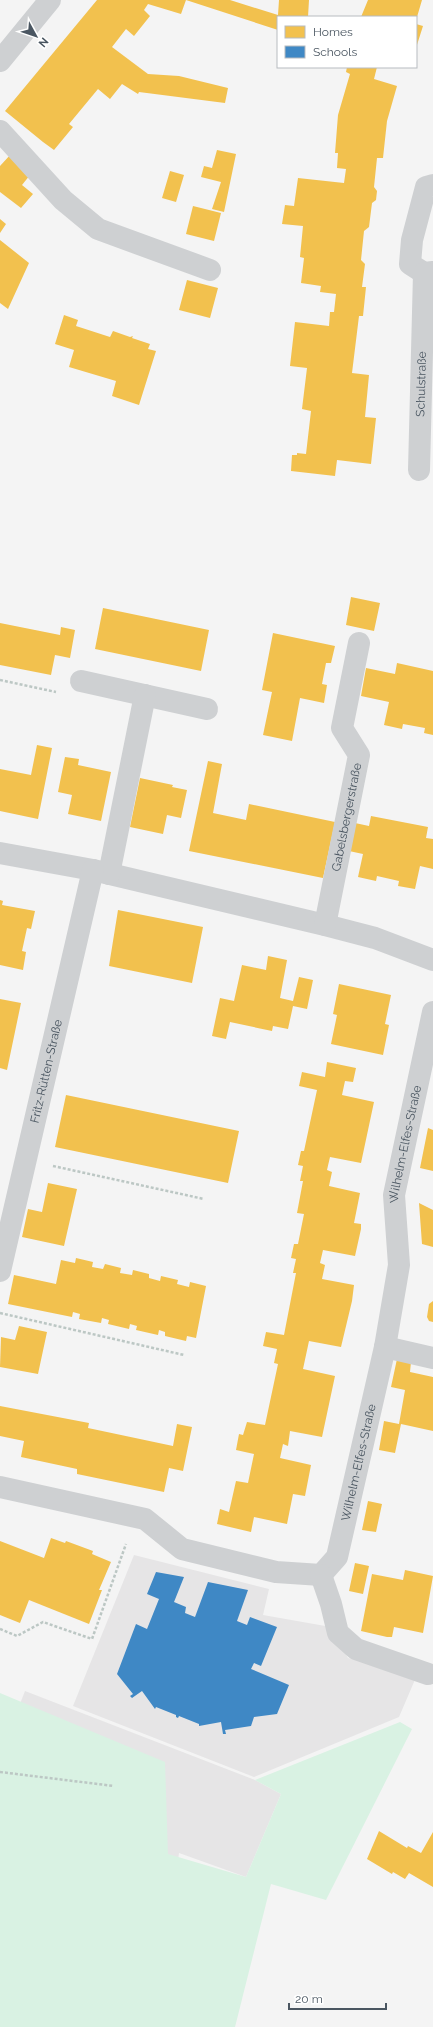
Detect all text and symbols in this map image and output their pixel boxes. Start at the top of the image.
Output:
north arrow [16,16,56,56]
legend [277,16,417,68]
text: Homes [313,25,353,39]
text: N [36,35,51,50]
text: Schools [313,45,357,59]
street label: Schulstraße [413,351,429,417]
street label: Gabelsbergerstraße [329,762,364,872]
street label: Fritz-Rütten-Straße [28,1018,65,1124]
street label: Wilhelm-Elfes-Straße [387,1084,424,1203]
street label: Wilhelm-Elfes-Straße [338,1403,379,1522]
scale bar [289,1985,386,2011]
text: 20 m [295,1992,323,2006]

